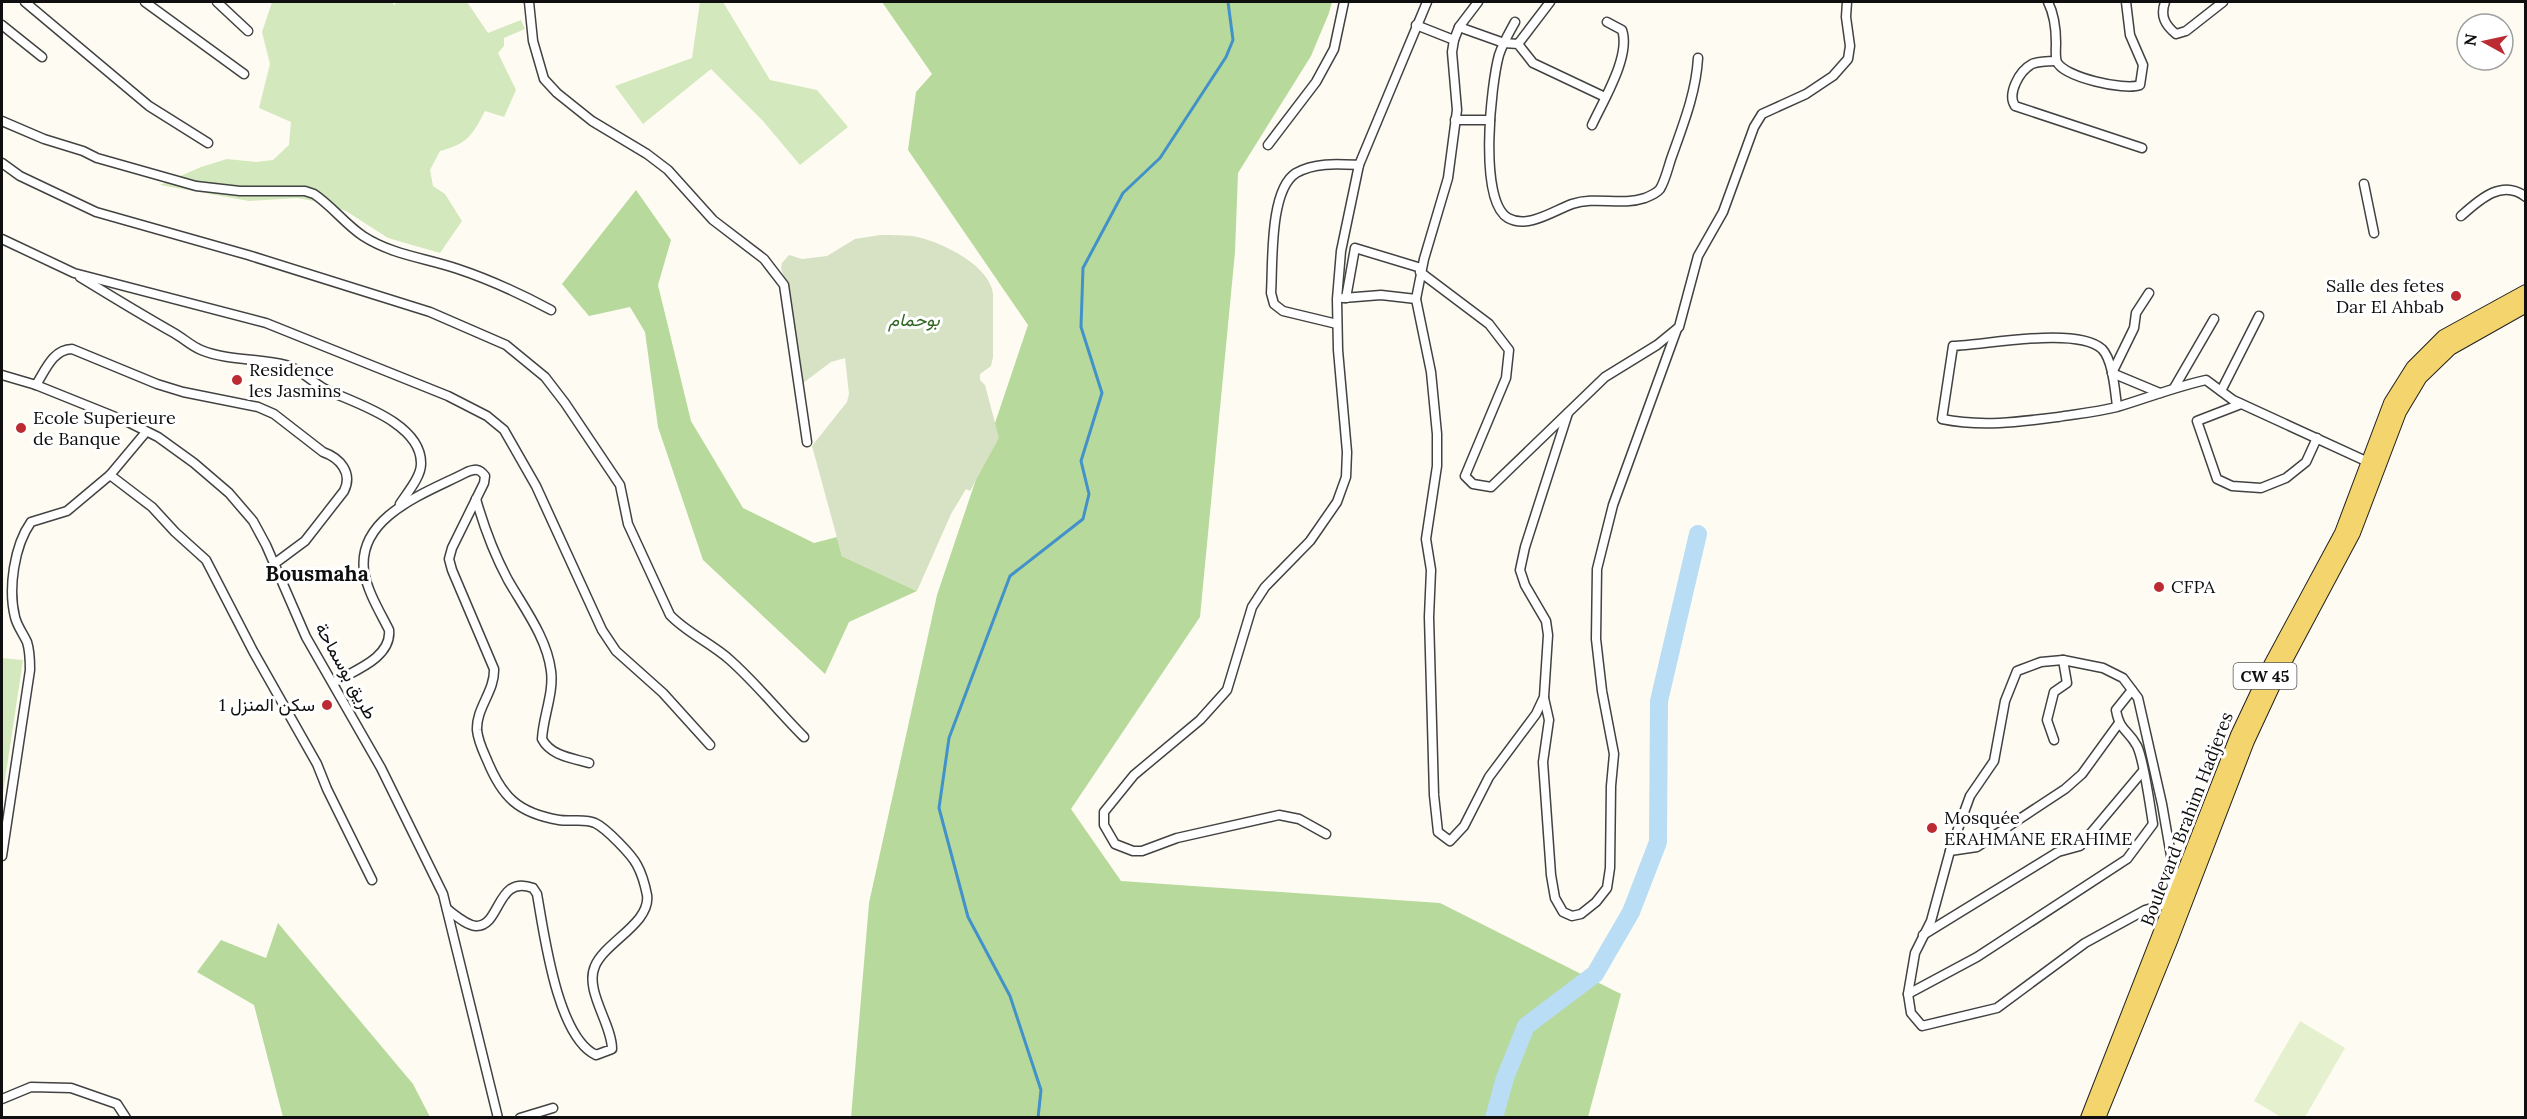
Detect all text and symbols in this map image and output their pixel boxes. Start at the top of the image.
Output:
north arrow [2455,12,2515,72]
text: N [2459,32,2481,47]
place label: Salle des fetes Dar El Ahbab [2326,274,2444,318]
marker: Salle des fetes Dar El Ahbab [2449,289,2463,303]
park label: بوحمام [887,308,940,332]
place label: Residence les Jasmins [249,358,341,402]
marker: Residence les Jasmins [230,373,244,387]
place label: Ecole Superieure de Banque [33,406,176,450]
marker: Ecole Superieure de Banque [14,421,28,435]
district label: Bousmaha [265,560,369,587]
place label: CFPA [2171,575,2216,598]
marker: CFPA [2152,580,2166,594]
street label: طريق بوسماحة [310,618,382,723]
road number: CW 45 [2234,663,2296,689]
place label: سكن المنزل 1 [219,693,315,716]
marker: سكن المنزل 1 [320,698,334,712]
street label: Boulevard Brahim Hadjeres [2135,709,2238,929]
place label: Mosquée ERAHMANE ERAHIME [1944,806,2133,850]
marker: Mosquée ERAHMANE ERAHIME [1925,821,1939,835]

